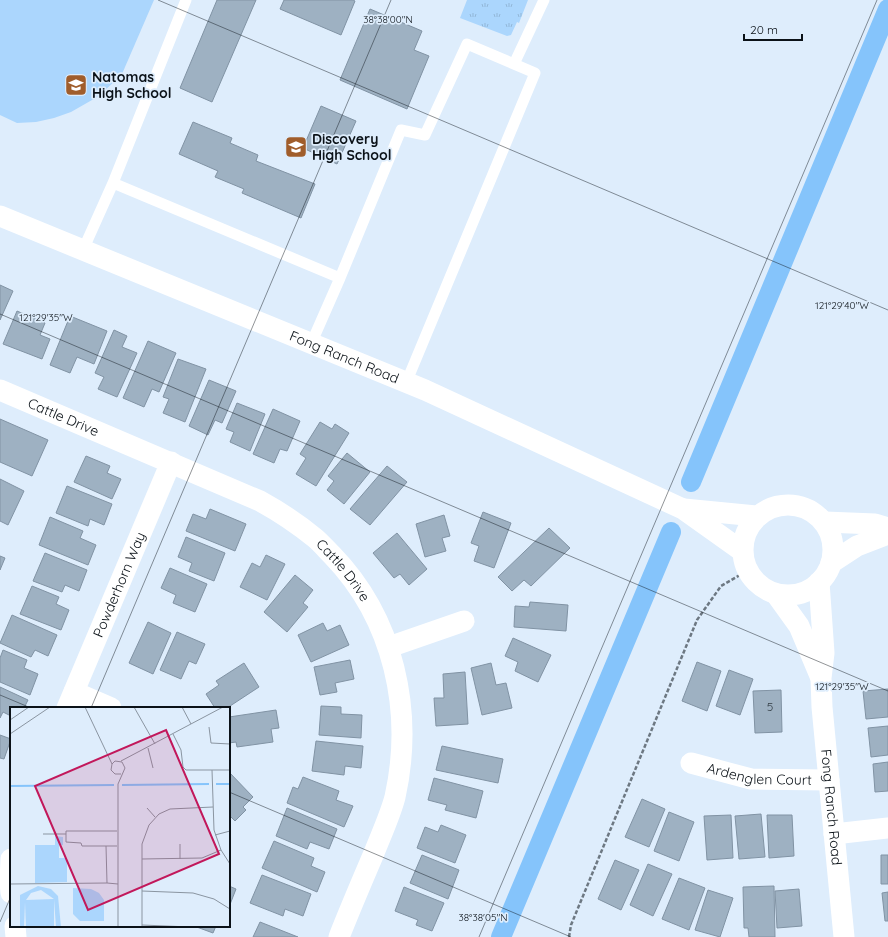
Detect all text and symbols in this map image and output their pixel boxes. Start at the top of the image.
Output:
text: 38°38'00"N [363,13,413,26]
scale bar [744,16,802,42]
text: 20 m [750,22,778,37]
place label: Natomas High School [92,68,172,102]
school or university icon: Natomas High School [63,72,89,98]
place label: Discovery High School [312,130,392,164]
school or university icon: Discovery High School [283,134,309,160]
text: 121°29'40"W [815,299,869,312]
text: 121°29'35"W [19,311,73,324]
street label: Fong Ranch Road [287,327,402,387]
street label: Cattle Drive [25,394,102,440]
street label: Powderhorn Way [89,529,149,640]
street label: Cattle Drive [312,535,374,605]
text: 121°29'35"W [815,680,869,693]
house number: 5 [767,699,773,714]
inset map [10,707,230,927]
street label: Fong Ranch Road [817,748,846,866]
street label: Ardenglen Court [705,759,812,789]
text: 38°38'05"N [458,911,508,924]

